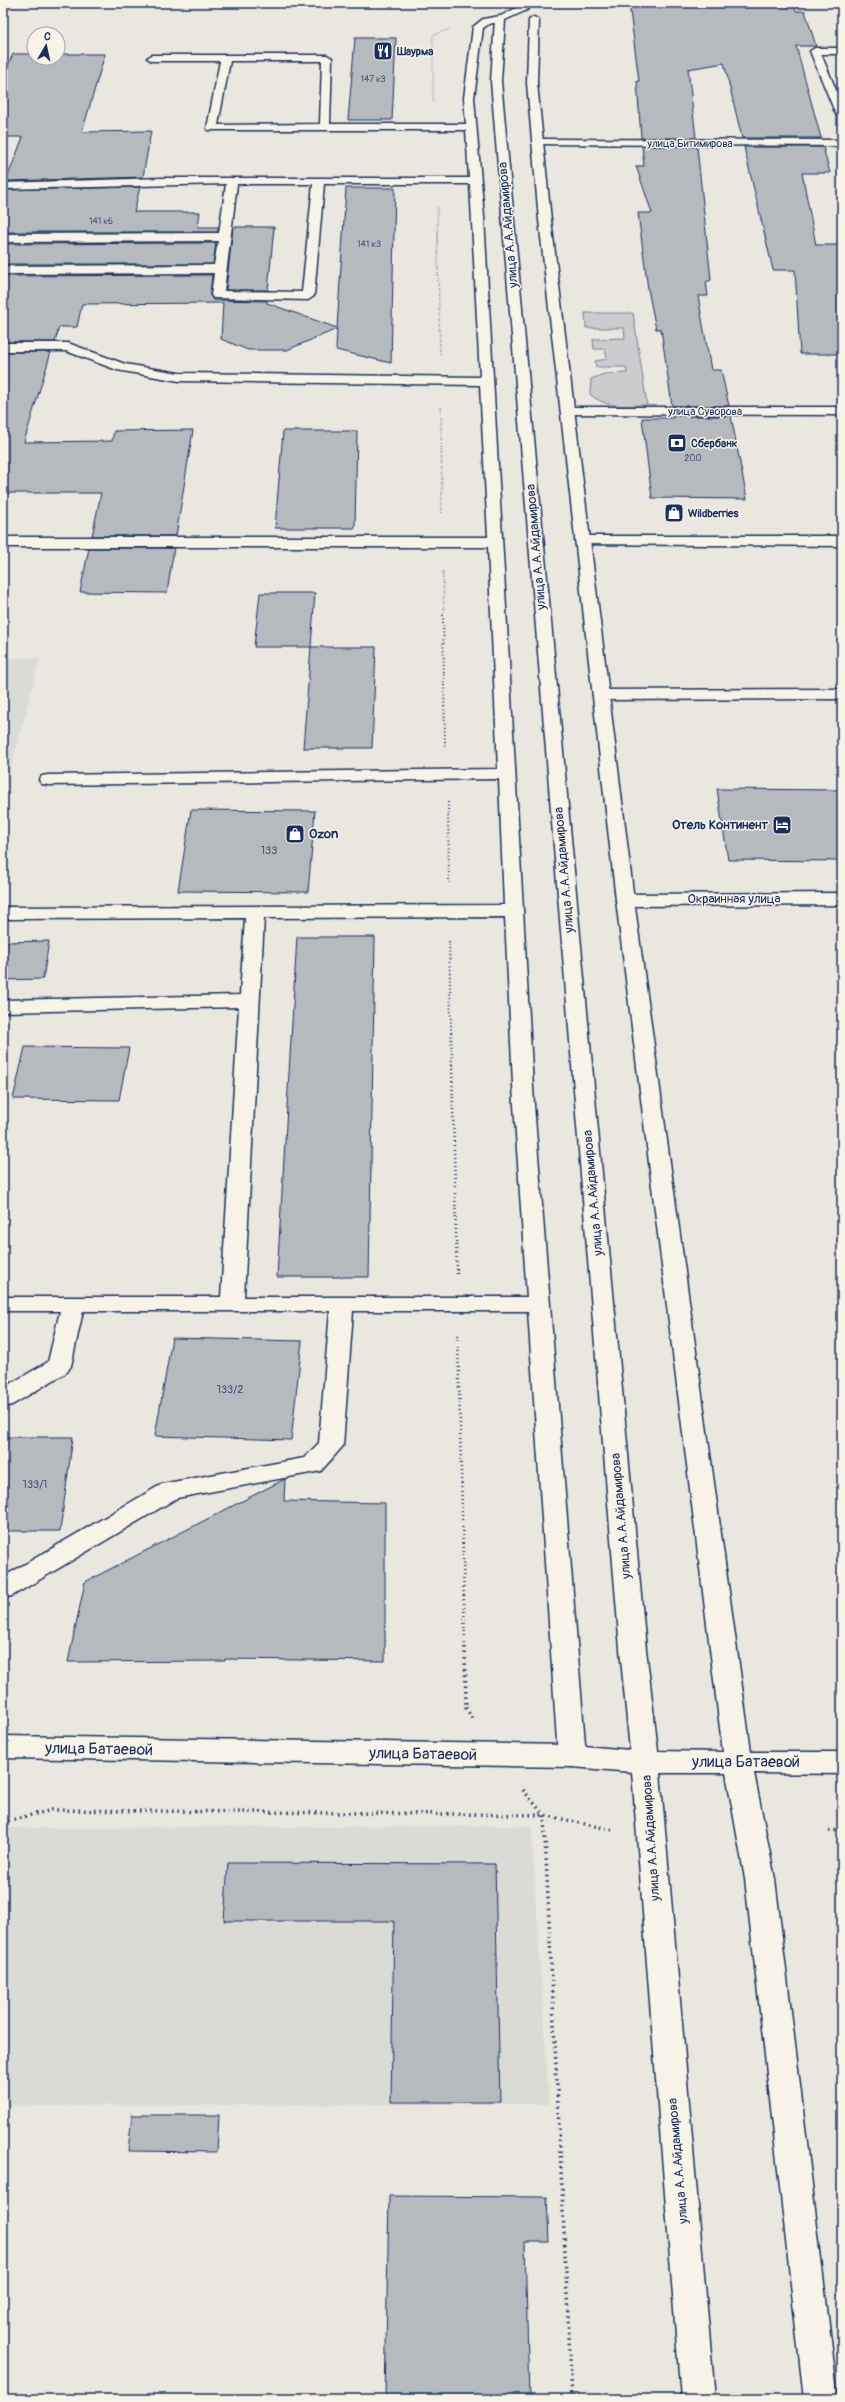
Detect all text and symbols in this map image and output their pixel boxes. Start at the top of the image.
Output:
north arrow [26,26,66,66]
text: С [43,30,52,44]
restaurant icon: Шаурма [372,40,394,62]
place label: Шаурма [396,45,433,58]
house number: 147 к3 [360,74,386,85]
street label: улица Битимирова [646,137,733,150]
street label: улица А.А.Айдамирова [495,161,522,290]
house number: 141 к6 [89,216,113,227]
house number: 141 к3 [357,239,381,250]
street label: улица Суворова [667,405,742,418]
bank icon: Сбербанк [666,432,688,454]
place label: Сбербанк [691,437,738,450]
house number: 200 [684,453,702,464]
street label: улица А.А.Айдамирова [523,483,550,612]
shop icon: Wildberries [663,502,685,524]
place label: Wildberries [688,507,738,520]
street label: улица А.А.Айдамирова [551,806,578,935]
hotel icon: Отель Континент [771,814,793,836]
place label: Отель Континент [672,817,768,833]
shop icon: Ozon [284,823,306,845]
place label: Ozon [309,826,339,842]
house number: 133 [261,844,277,857]
street label: Окраинная улица [687,891,781,907]
street label: улица А.А.Айдамирова [580,1129,607,1258]
house number: 133/2 [217,1383,243,1396]
street label: улица А.А.Айдамирова [608,1452,635,1581]
house number: 133/1 [23,1478,47,1491]
street label: улица Батаевой [44,1738,153,1760]
street label: улица Батаевой [368,1743,477,1765]
street label: улица Батаевой [691,1752,800,1772]
street label: улица А.А.Айдамирова [639,1774,663,1903]
street label: улица А.А.Айдамирова [665,2097,692,2226]

